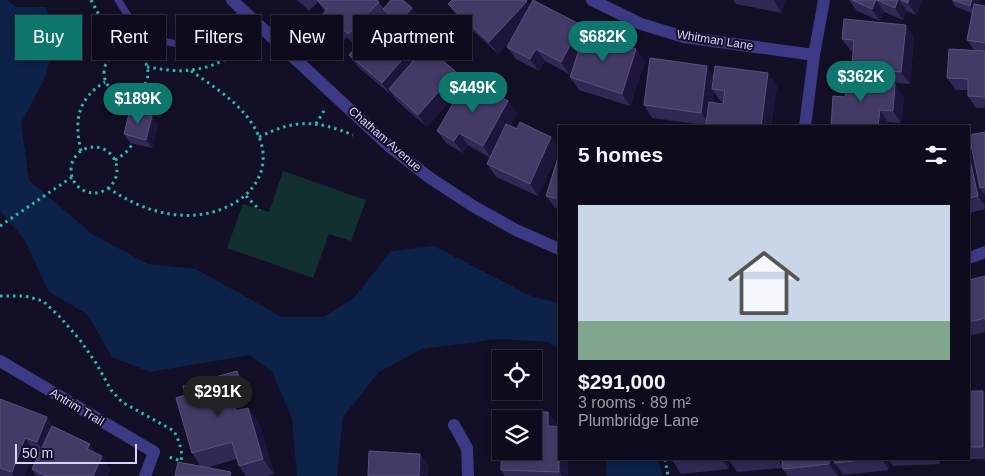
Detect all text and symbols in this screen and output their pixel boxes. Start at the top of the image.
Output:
chip: Buy [15,15,82,60]
chip: Rent [92,15,166,60]
chip: Filters [176,15,261,60]
chip: New [271,15,343,60]
chip: Apartment [353,15,472,60]
pin: $682K [568,20,638,63]
street label: Whitman Lane [676,27,755,53]
text: $682K [579,28,627,45]
pin: $362K [826,61,896,103]
text: $362K [837,68,885,85]
pin: $449K [438,72,508,114]
text: $449K [449,79,497,96]
pin: $189K [103,82,173,125]
text: $189K [114,90,162,107]
street label: Chatham Avenue [346,104,424,175]
icon: filters [922,141,950,169]
text: 5 homes [578,143,663,166]
icon: home [719,238,809,328]
map controls [492,350,542,460]
button: locate [492,350,542,400]
text: $291,000 [578,370,666,393]
pin: $291K [183,376,253,418]
text: $291K [194,383,242,400]
street label: Antrim Trail [47,385,107,429]
text: 3 rooms · 89 m² [578,394,691,411]
button: layers [492,410,542,460]
text: Plumbridge Lane [578,412,699,429]
scale bar [15,441,138,464]
text: 50 m [22,445,53,461]

